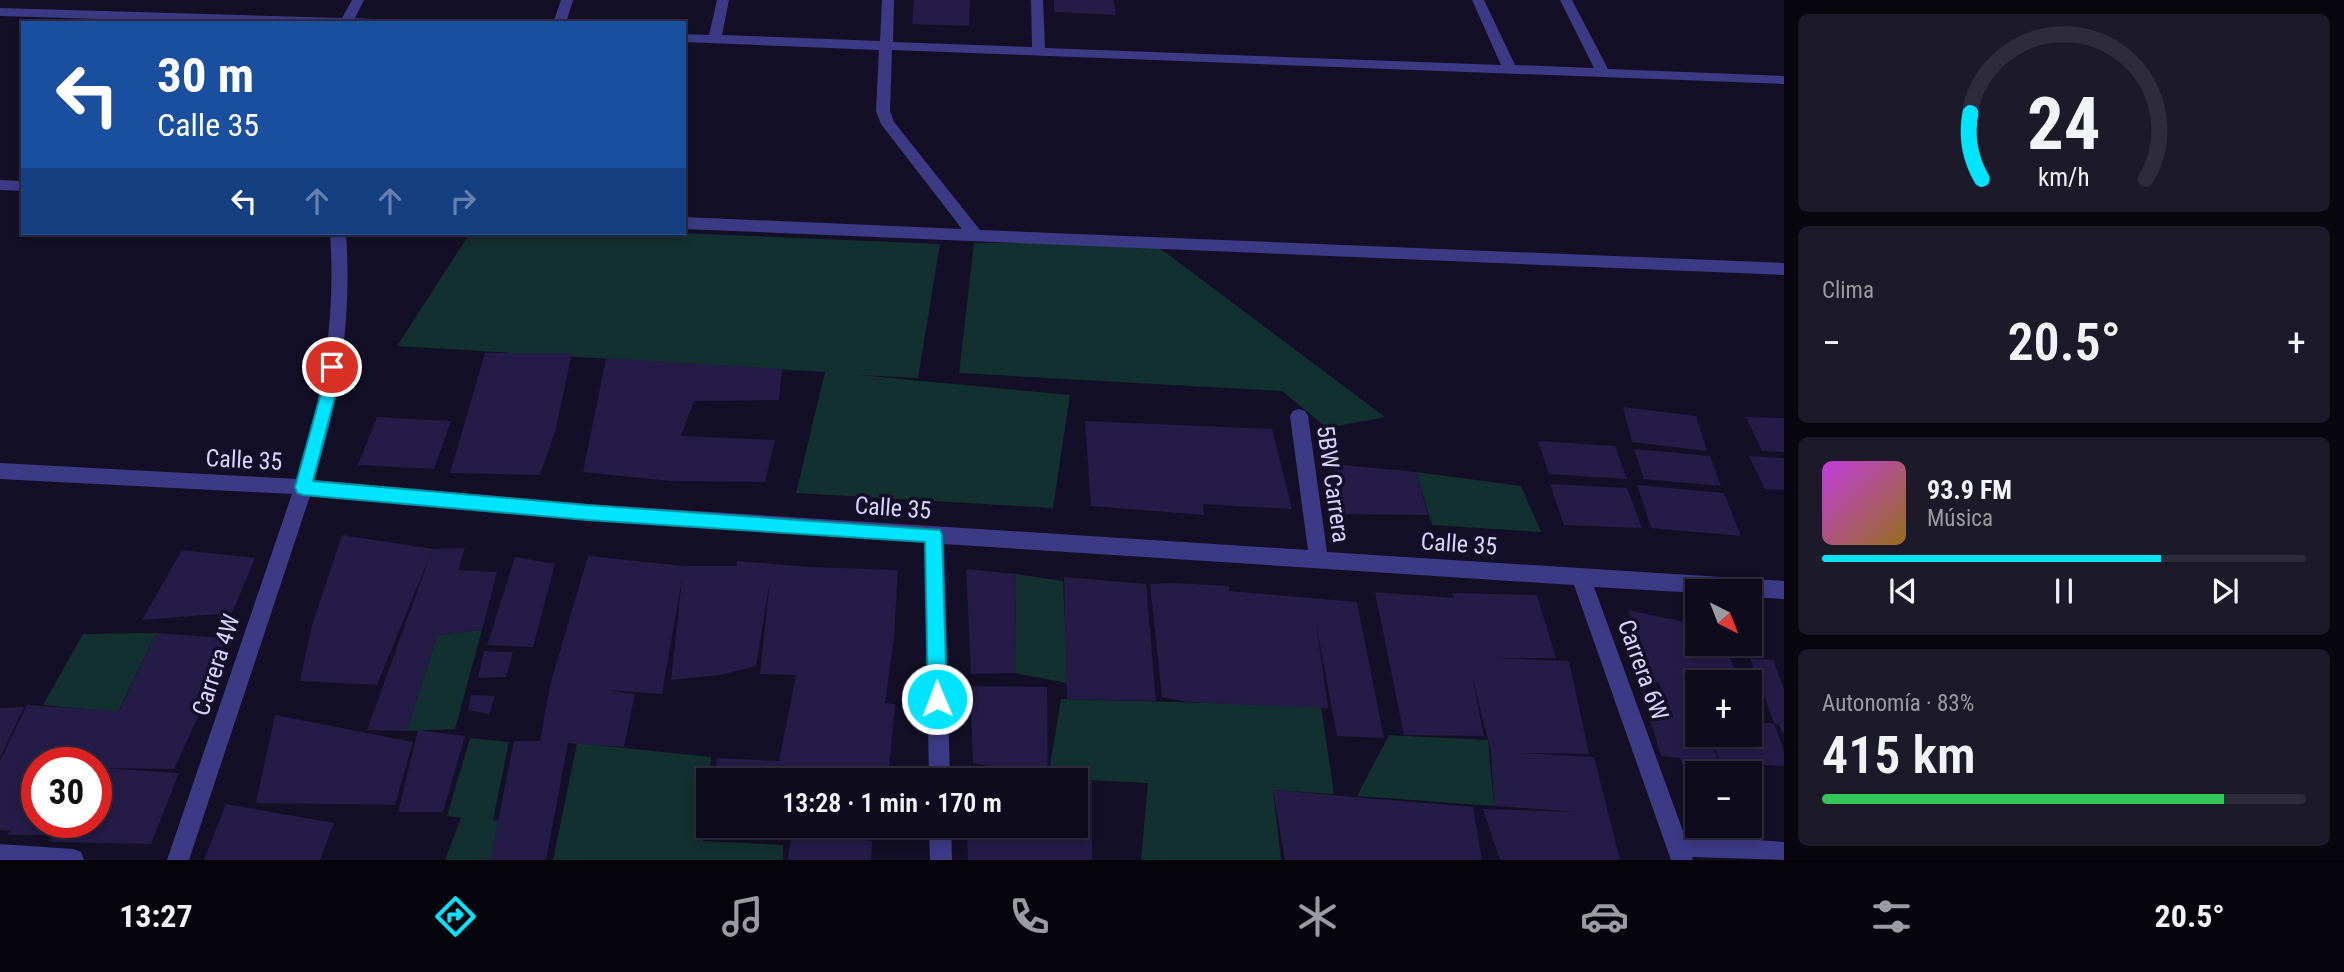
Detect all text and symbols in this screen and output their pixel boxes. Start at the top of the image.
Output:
text: 30 m [157,47,254,104]
icon: left [42,49,133,140]
text: 24 [2027,81,2101,167]
text: Calle 35 [157,106,259,144]
text: km/h [2038,163,2090,192]
icon: left [225,182,263,220]
icon: ahead [298,182,336,220]
icon: ahead [371,182,409,220]
icon: right [444,182,482,220]
text: Clima [1822,277,1874,304]
text: 20.5° [2007,312,2121,373]
text: − [1822,321,1841,365]
text: + [2287,321,2306,365]
pin [302,337,362,397]
icon: arrive [313,348,351,386]
street label: 5BW Carrera [1311,424,1355,544]
street label: Calle 35 [205,444,283,476]
text: 93.9 FM [1927,475,2012,505]
street label: Calle 35 [854,491,932,525]
text: Música [1927,505,1993,532]
street label: Calle 35 [1420,527,1498,561]
icon: previous [1884,572,1922,610]
icon: pause [2045,572,2083,610]
icon: next [2206,572,2244,610]
north arrow [1685,579,1762,656]
map controls [1685,579,1762,838]
street label: Carrera 4W [187,611,245,719]
street label: Carrera 6W [1612,616,1674,724]
position arrow [900,662,974,736]
button: + [1685,670,1762,747]
text: Autonomía · 83% [1822,690,1974,717]
text: 415 km [1822,725,1976,786]
speed limit sign: 30 [21,747,112,838]
button: − [1685,761,1762,838]
text: 13:28 · 1 min · 170 m [782,788,1002,818]
icon: directions [431,892,480,941]
icon: music [718,892,767,941]
icon: phone [1005,892,1054,941]
icon: climate [1293,892,1342,941]
icon: car [1580,892,1629,941]
icon: filters [1867,892,1916,941]
text: 13:27 [119,897,193,935]
text: 20.5° [2155,897,2225,935]

